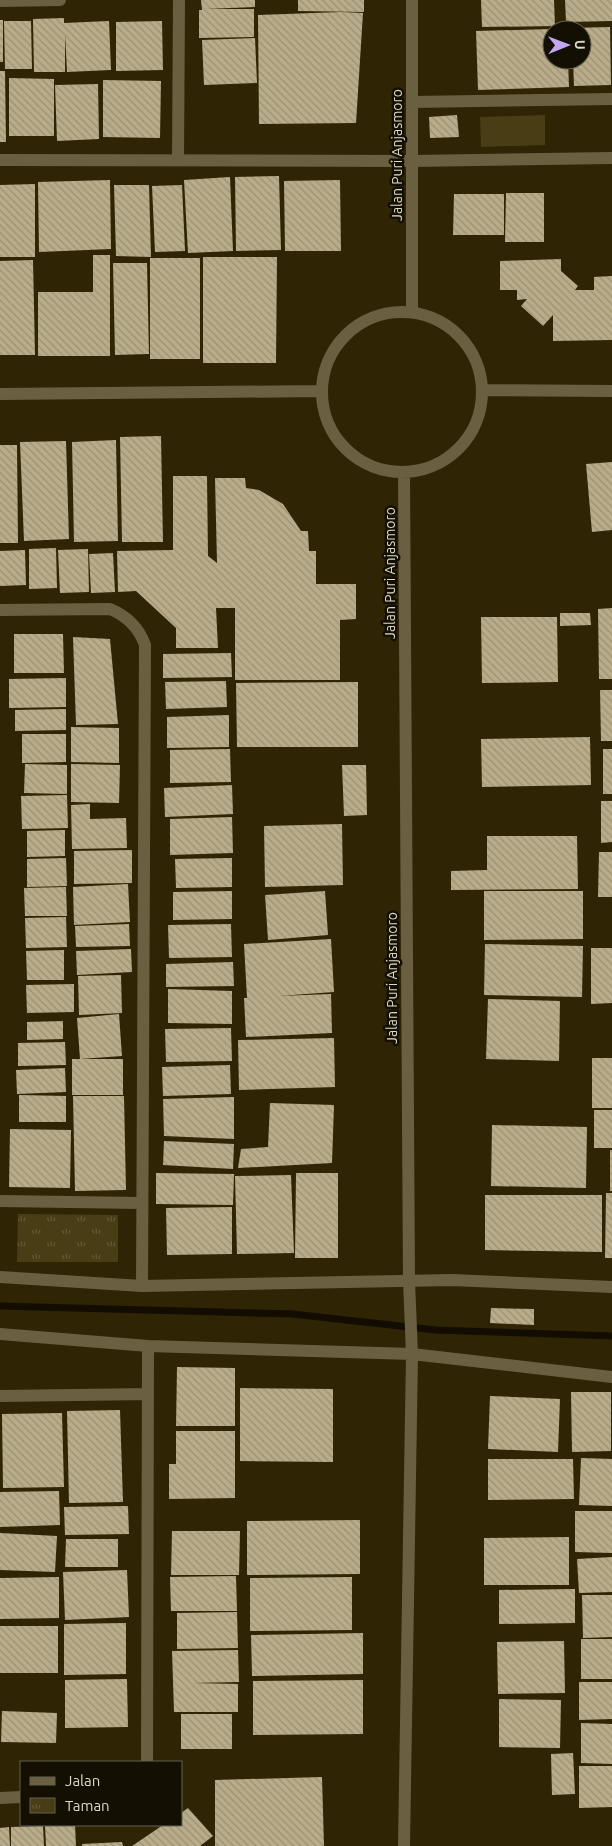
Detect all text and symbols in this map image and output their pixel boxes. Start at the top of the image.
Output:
north arrow [542,20,592,70]
text: U [572,40,588,50]
street label: Jalan Puri Anjasmoro [389,89,405,221]
street label: Jalan Puri Anjasmoro [382,507,398,639]
street label: Jalan Puri Anjasmoro [384,912,400,1044]
legend [20,1761,182,1826]
text: Jalan [65,1772,100,1789]
text: Taman [65,1797,110,1814]

